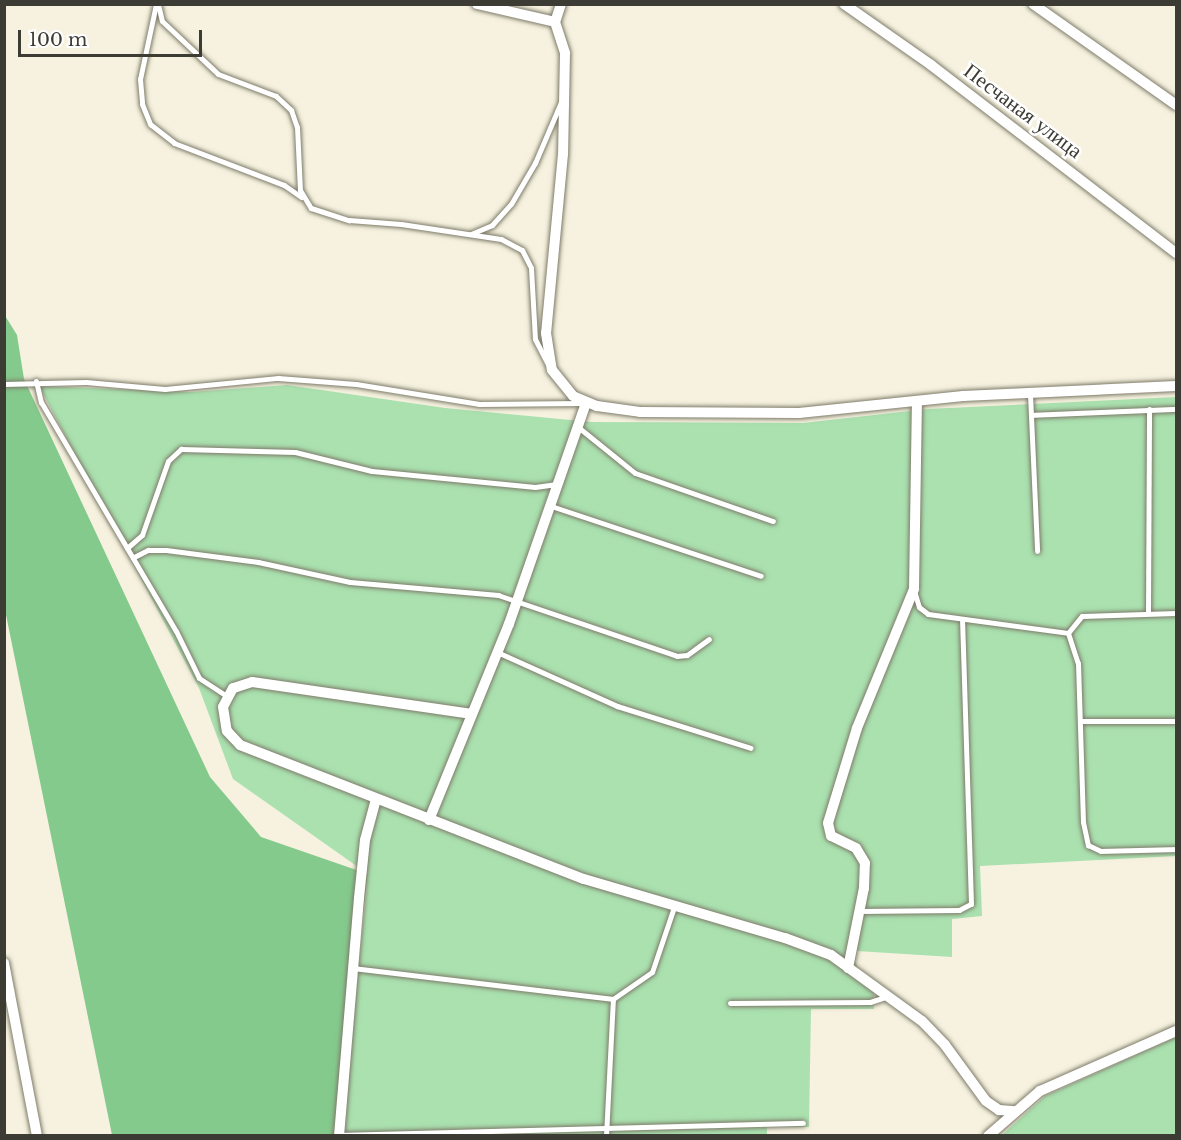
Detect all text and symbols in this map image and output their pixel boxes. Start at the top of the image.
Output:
scale bar [21,18,206,56]
text: 100 m [29,29,87,51]
street label: Песчаная улица [959,58,1087,164]

